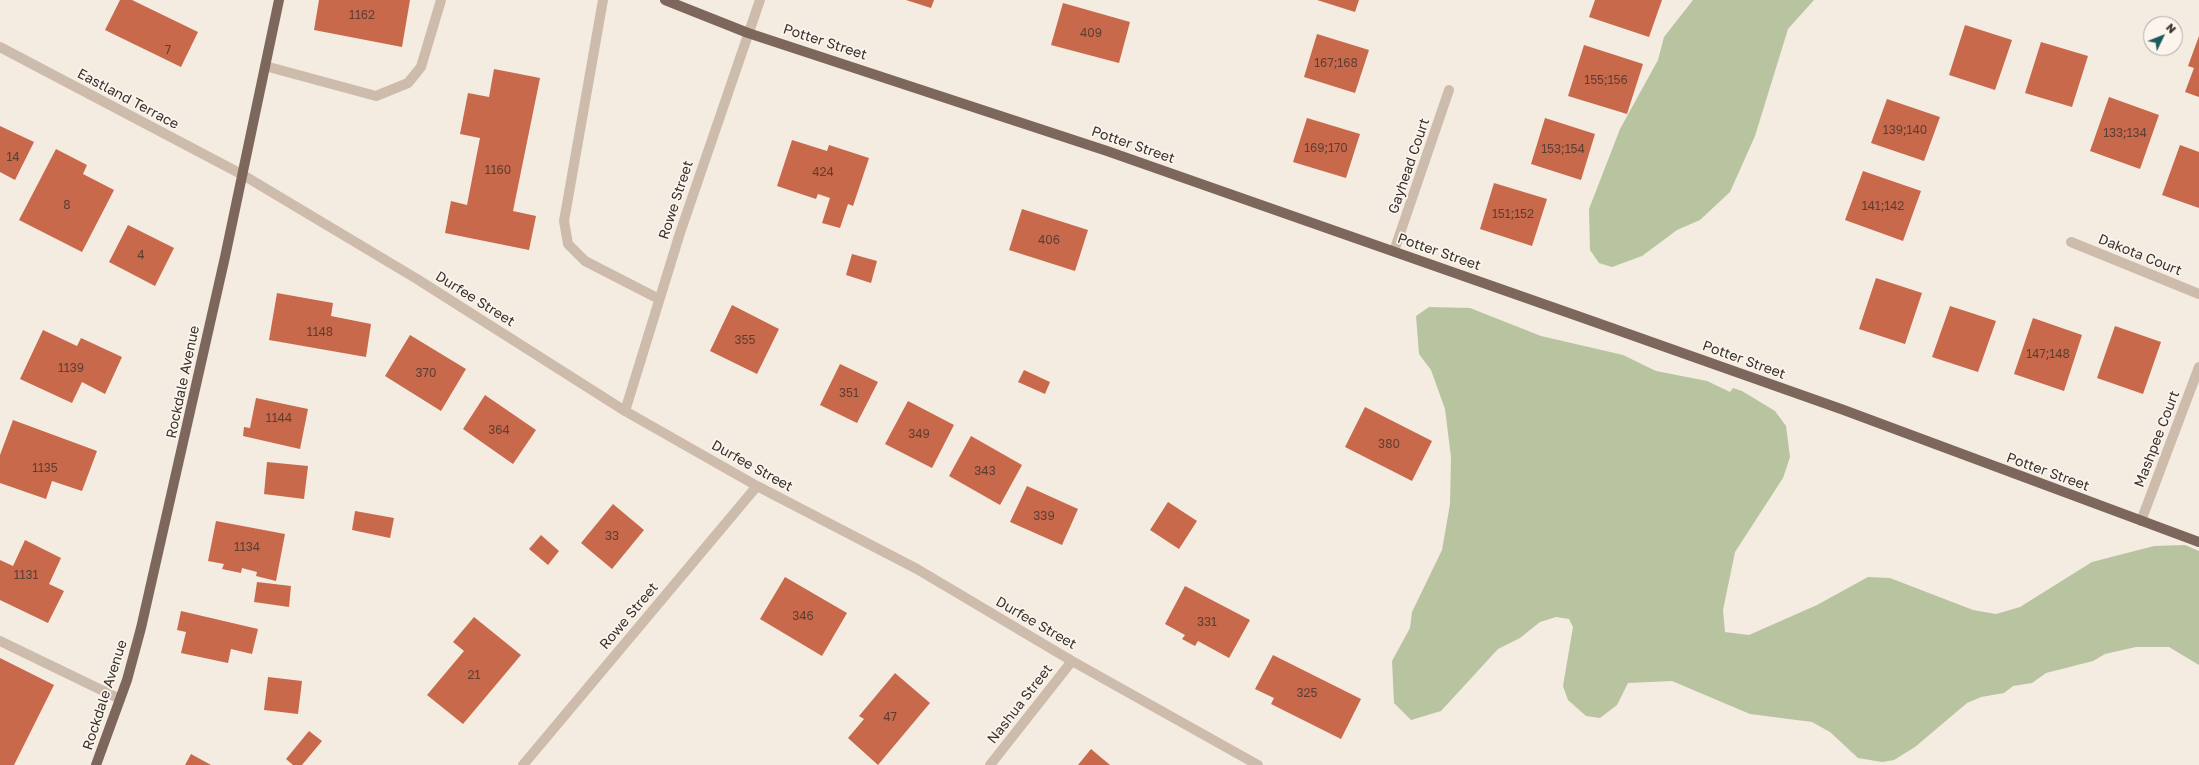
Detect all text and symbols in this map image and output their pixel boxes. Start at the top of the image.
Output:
house number: 1162 [349,8,375,22]
north arrow [2143,16,2183,56]
street label: Potter Street [781,21,869,63]
text: N [2164,21,2179,36]
house number: 409 [1080,26,1102,40]
house number: 7 [165,43,171,57]
house number: 167;168 [1314,56,1358,70]
street label: Eastland Terrace [74,65,182,133]
house number: 155;156 [1584,73,1628,87]
street label: Gayhead Court [1385,116,1433,216]
street label: Potter Street [1089,123,1177,167]
house number: 139;140 [1883,123,1927,137]
house number: 133;134 [2103,126,2147,140]
house number: 169;170 [1304,141,1348,155]
house number: 153;154 [1541,142,1585,156]
house number: 14 [6,150,20,164]
street label: Rowe Street [655,158,697,242]
house number: 1160 [485,163,511,177]
house number: 424 [812,165,834,179]
house number: 8 [63,198,71,212]
house number: 141;142 [1862,199,1904,213]
house number: 151;152 [1492,207,1534,221]
street label: Potter Street [1395,230,1483,274]
street label: Dakota Court [2096,231,2184,279]
house number: 406 [1038,233,1060,247]
house number: 4 [137,248,145,262]
street label: Durfee Street [432,268,518,330]
street label: Rockdale Avenue [163,324,203,440]
house number: 1148 [307,325,333,339]
house number: 355 [735,333,755,347]
street label: Potter Street [1700,337,1788,383]
house number: 147;148 [2026,347,2070,361]
house number: 1139 [58,361,84,375]
house number: 370 [416,366,436,380]
house number: 351 [839,386,859,400]
street label: Mashpee Court [2131,388,2183,490]
house number: 1144 [266,411,292,425]
house number: 364 [488,423,510,437]
house number: 349 [908,427,930,441]
street label: Durfee Street [708,437,796,495]
house number: 380 [1378,437,1400,451]
street label: Potter Street [2004,449,2092,495]
house number: 1135 [32,461,58,475]
house number: 343 [974,464,996,478]
house number: 339 [1033,509,1055,523]
house number: 33 [605,529,619,543]
house number: 1134 [234,540,260,554]
house number: 1131 [14,568,38,582]
street label: Rowe Street [596,579,662,653]
street label: Durfee Street [993,593,1079,653]
house number: 346 [792,609,814,623]
house number: 331 [1197,615,1217,629]
street label: Rockdale Avenue [79,638,131,752]
street label: Nashua Street [984,661,1056,747]
house number: 21 [468,668,480,682]
house number: 325 [1297,686,1317,700]
house number: 47 [883,710,897,724]

